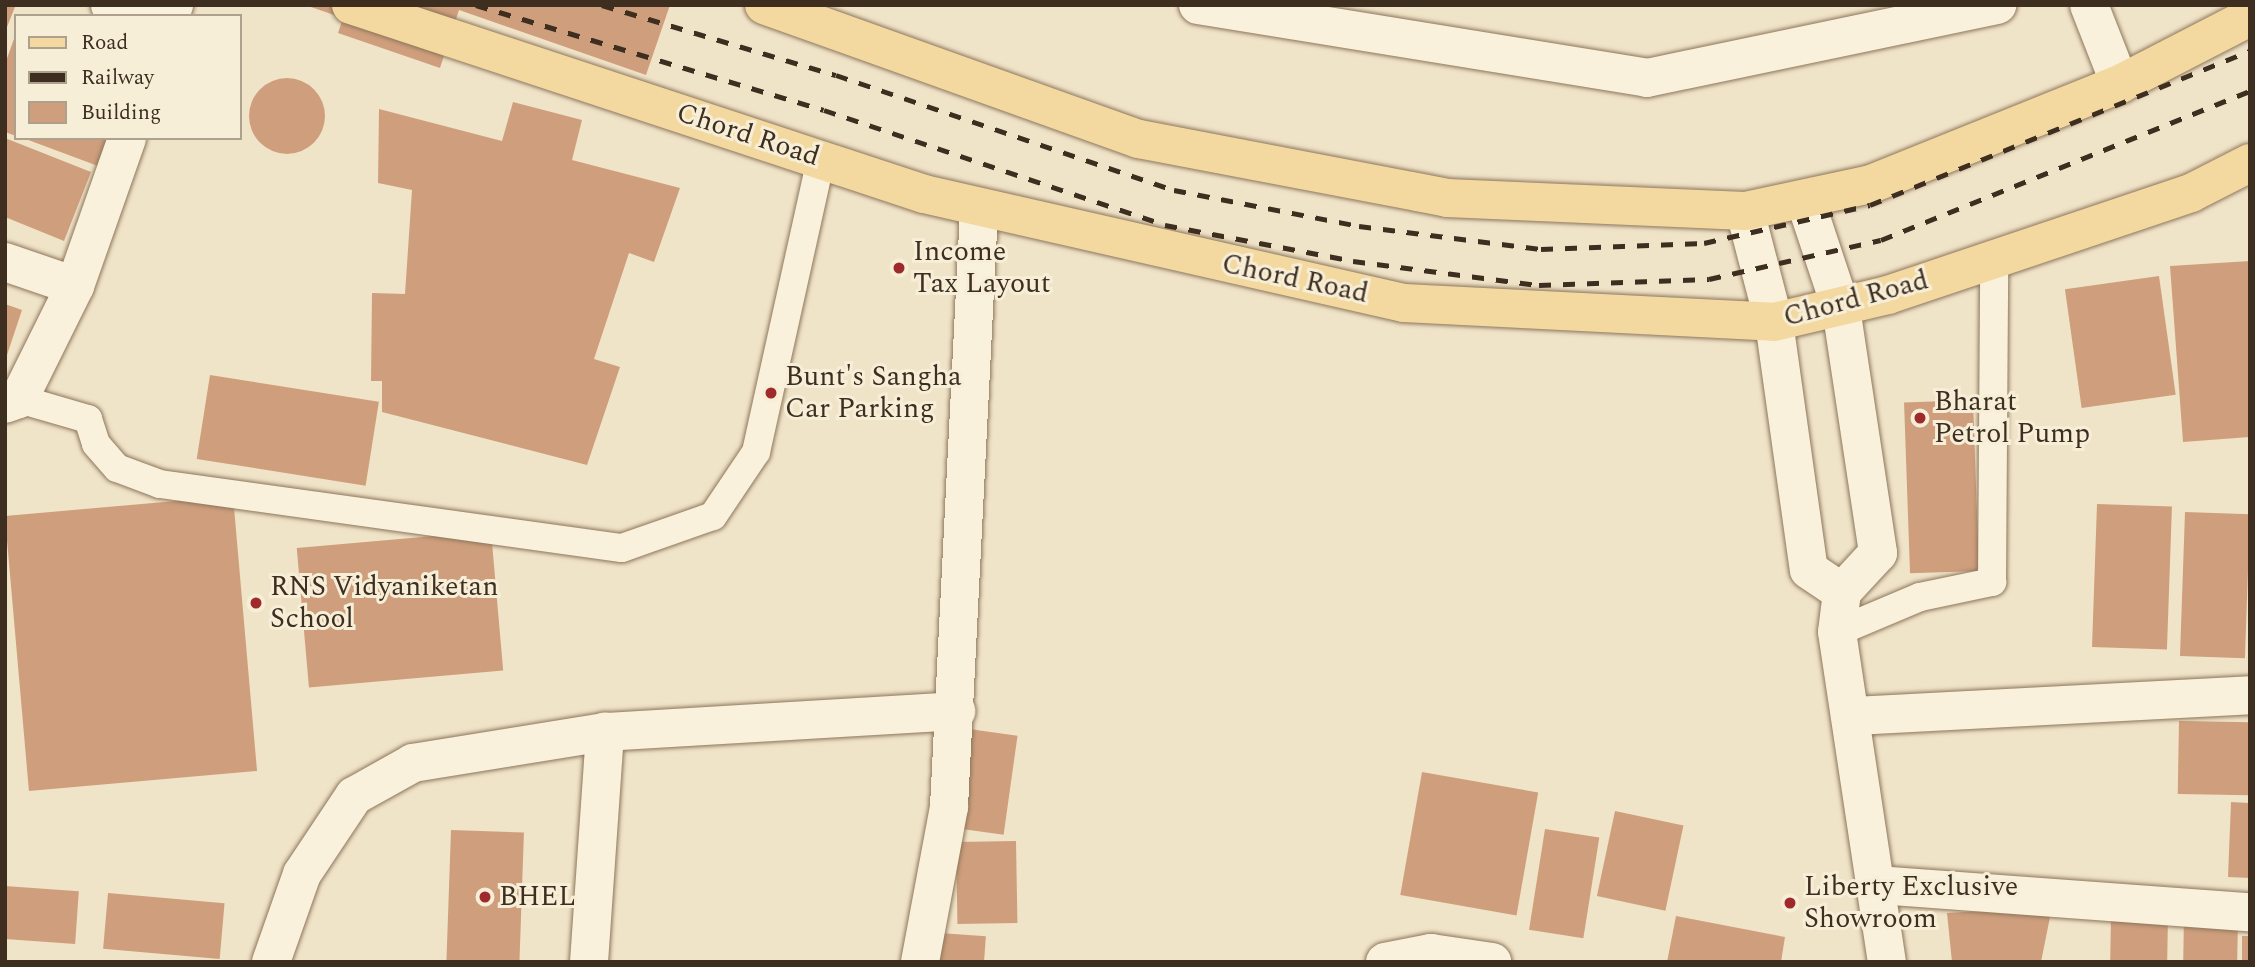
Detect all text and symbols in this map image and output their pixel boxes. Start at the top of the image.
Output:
legend [14,14,242,140]
text: Road [81,27,128,59]
text: Railway [81,62,154,94]
street label: Chord Road [672,96,824,174]
text: Building [81,97,161,129]
place label: Income Tax Layout [913,235,1051,301]
street label: Chord Road [1219,247,1371,311]
marker: Income Tax Layout [891,260,907,276]
street label: Chord Road [1780,264,1932,334]
place label: Bunt's Sangha Car Parking [785,360,962,426]
marker: Bunt's Sangha Car Parking [763,385,779,401]
place label: Bharat Petrol Pump [1934,385,2090,451]
marker: Bharat Petrol Pump [1912,410,1928,426]
place label: RNS Vidyaniketan School [270,570,498,636]
marker: RNS Vidyaniketan School [248,595,264,611]
place label: Liberty Exclusive Showroom [1804,870,2018,936]
place label: BHEL [499,880,576,914]
marker: BHEL [477,889,493,905]
marker: Liberty Exclusive Showroom [1782,895,1798,911]

